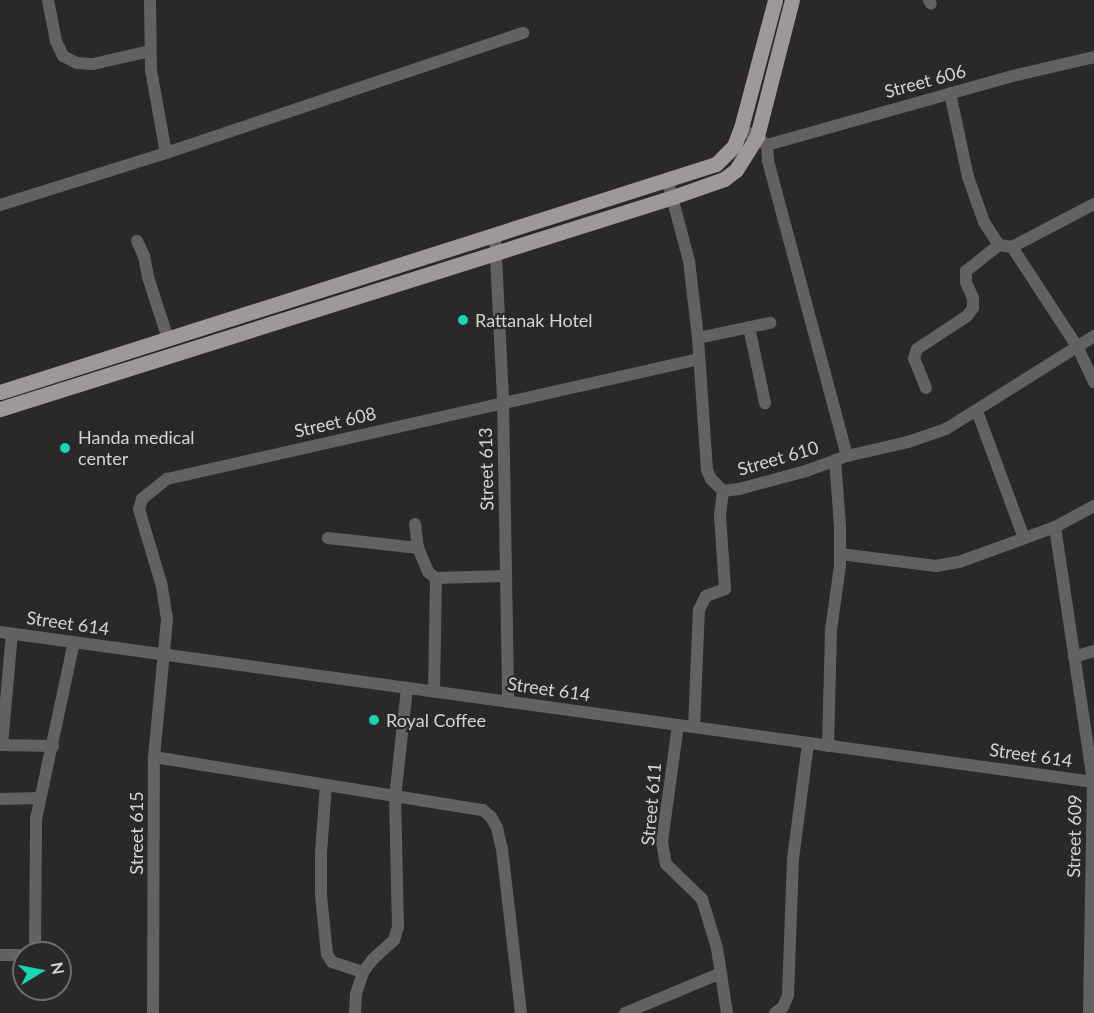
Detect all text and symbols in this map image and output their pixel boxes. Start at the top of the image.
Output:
street label: Street 606 [882,60,968,102]
place label: Rattanak Hotel [475,309,593,331]
marker: Rattanak Hotel [456,313,470,327]
street label: Street 608 [292,402,378,442]
place label: Handa medical center [78,427,195,470]
street label: Street 613 [474,427,498,511]
street label: Street 610 [735,436,821,480]
marker: Handa medical center [56,439,74,457]
street label: Street 614 [25,607,111,639]
street label: Street 614 [506,673,592,705]
place label: Royal Coffee [386,709,486,731]
marker: Royal Coffee [367,713,381,727]
street label: Street 614 [988,739,1074,771]
street label: Street 611 [637,762,665,846]
street label: Street 615 [125,791,147,875]
street label: Street 609 [1062,794,1086,878]
north arrow [12,941,72,1001]
text: N [48,960,69,976]

